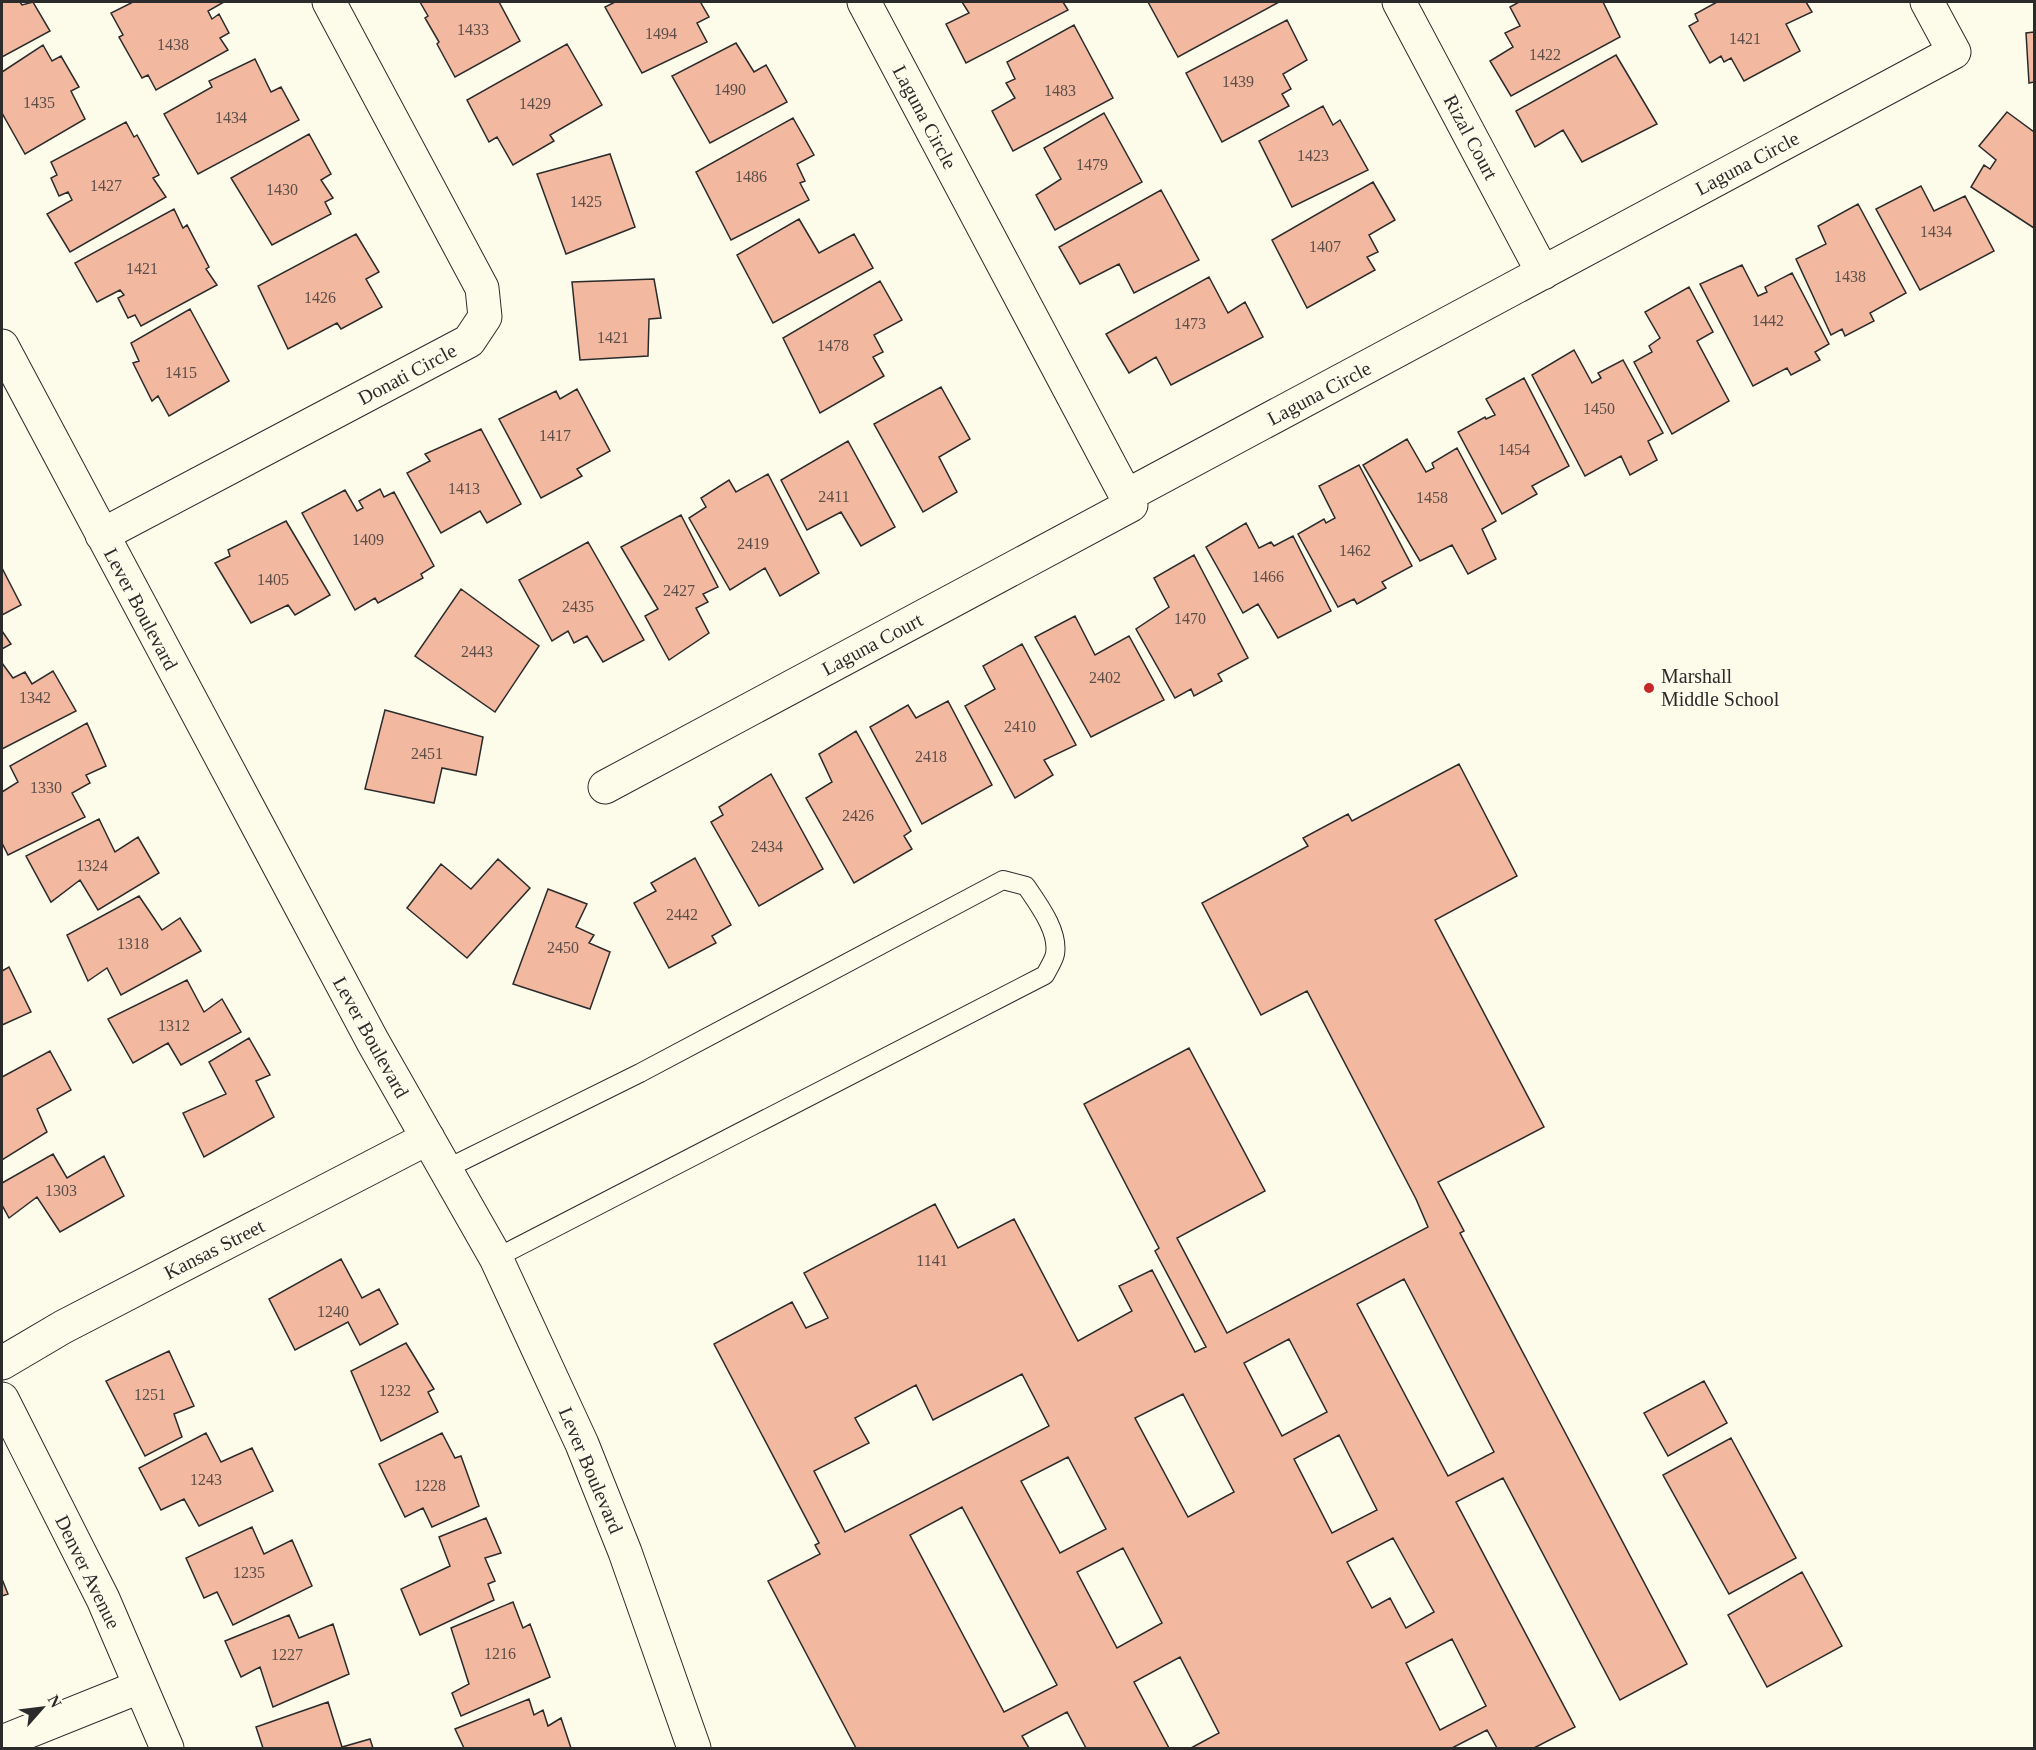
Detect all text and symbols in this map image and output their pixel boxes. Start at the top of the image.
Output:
house number: 1433 [457,21,489,38]
house number: 1494 [645,25,677,42]
house number: 1421 [1729,30,1761,47]
house number: 1438 [157,36,189,53]
house number: 1422 [1529,46,1561,63]
street label: Laguna Circle [888,62,961,173]
house number: 1439 [1222,73,1254,90]
house number: 1490 [714,81,746,98]
house number: 1483 [1044,82,1076,99]
street label: Rizal Court [1440,91,1503,184]
house number: 1435 [23,94,55,111]
house number: 1429 [519,95,551,112]
house number: 1434 [215,109,247,126]
street label: Laguna Circle [1692,127,1803,200]
house number: 1423 [1297,147,1329,164]
house number: 1479 [1076,156,1108,173]
house number: 1486 [735,168,767,185]
house number: 1427 [90,177,122,194]
house number: 1430 [266,181,298,198]
house number: 1425 [570,193,602,210]
house number: 1434 [1920,223,1952,240]
house number: 1407 [1309,238,1341,255]
house number: 1421 [126,260,158,277]
house number: 1438 [1834,268,1866,285]
house number: 1426 [304,289,336,306]
house number: 1442 [1752,312,1784,329]
house number: 1473 [1174,315,1206,332]
house number: 1421 [597,329,629,346]
house number: 1478 [817,337,849,354]
street label: Donati Circle [354,339,460,409]
street label: Laguna Circle [1264,357,1375,430]
house number: 1415 [165,364,197,381]
house number: 1450 [1583,400,1615,417]
house number: 1417 [539,427,571,444]
house number: 1454 [1498,441,1530,458]
house number: 1413 [448,480,480,497]
house number: 2411 [818,488,850,505]
house number: 1458 [1416,489,1448,506]
house number: 1409 [352,531,384,548]
house number: 2419 [737,535,769,552]
house number: 1462 [1339,542,1371,559]
street label: Lever Boulevard [100,544,182,674]
house number: 1466 [1252,568,1284,585]
house number: 1405 [257,571,289,588]
house number: 2427 [663,582,695,599]
house number: 2435 [562,598,594,615]
street label: Laguna Court [818,608,927,681]
house number: 1470 [1174,610,1206,627]
house number: 2443 [461,643,493,660]
place label: Marshall Middle School [1661,665,1780,710]
house number: 2402 [1089,669,1121,686]
marker: Marshall Middle School [1642,681,1656,695]
house number: 1342 [19,689,51,706]
house number: 2410 [1004,718,1036,735]
house number: 2451 [411,745,443,762]
house number: 2418 [915,748,947,765]
house number: 1330 [30,779,62,796]
house number: 2426 [842,807,874,824]
house number: 2434 [751,838,783,855]
house number: 1324 [76,857,108,874]
house number: 2442 [666,906,698,923]
house number: 1318 [117,935,149,952]
house number: 2450 [547,939,579,956]
street label: Lever Boulevard [329,973,413,1101]
house number: 1312 [158,1017,190,1034]
house number: 1303 [45,1182,77,1199]
street label: Kansas Street [160,1214,268,1284]
house number: 1141 [916,1252,948,1269]
house number: 1240 [317,1303,349,1320]
house number: 1232 [379,1382,411,1399]
house number: 1251 [134,1386,166,1403]
street label: Lever Boulevard [555,1404,627,1536]
house number: 1243 [190,1471,222,1488]
house number: 1228 [414,1477,446,1494]
street label: Denver Avenue [51,1512,125,1632]
house number: 1235 [233,1564,265,1581]
house number: 1216 [484,1645,516,1662]
house number: 1227 [271,1646,303,1663]
north arrow [12,1678,72,1738]
text: N [45,1692,65,1711]

